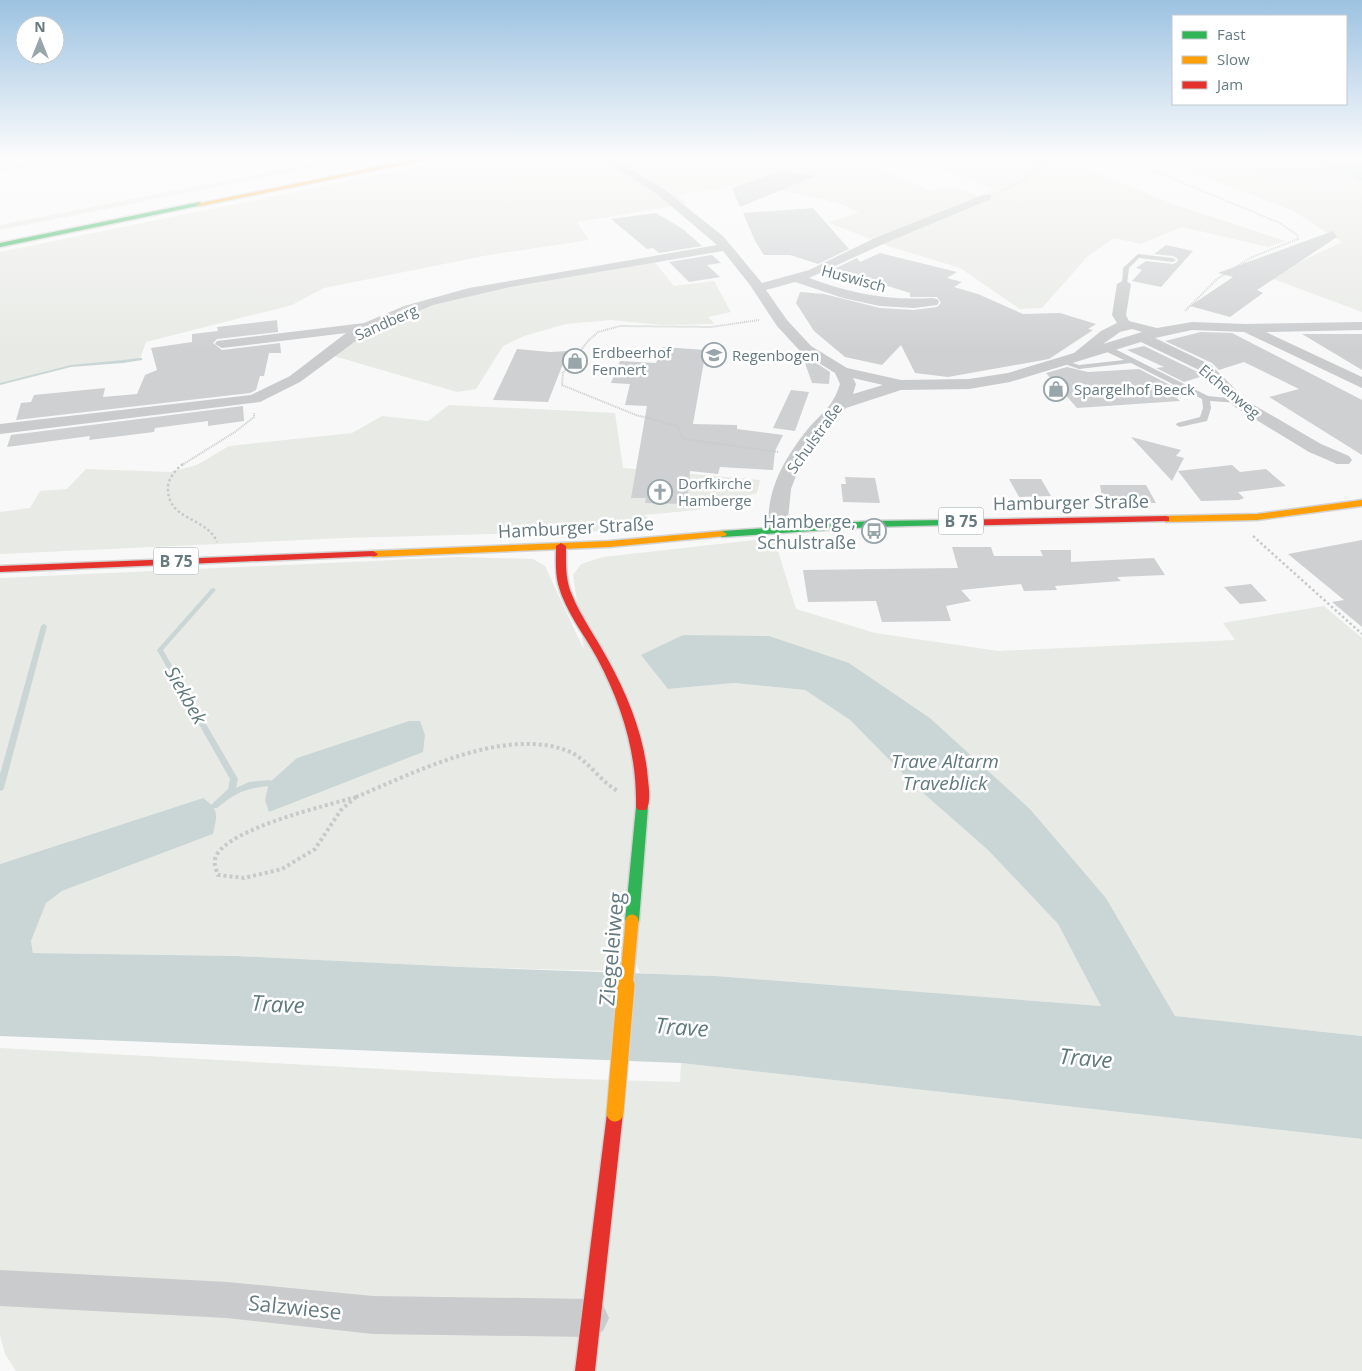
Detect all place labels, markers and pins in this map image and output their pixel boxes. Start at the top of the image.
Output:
place label: Erdbeerhof Fennert [592,342,672,379]
school or university icon: Regenbogen [701,342,727,368]
place label: Regenbogen [732,345,819,365]
shop icon: Erdbeerhof Fennert [562,348,588,374]
shop icon: Spargelhof Beeck [1043,376,1069,402]
place label: Spargelhof Beeck [1074,379,1195,399]
place label: Dorfkirche Hamberge [678,473,752,510]
church icon: Dorfkirche Hamberge [647,479,673,505]
place label: Hamberge, Schulstraße [757,509,856,554]
bus stop icon: Hamberge, Schulstraße [861,518,887,544]

